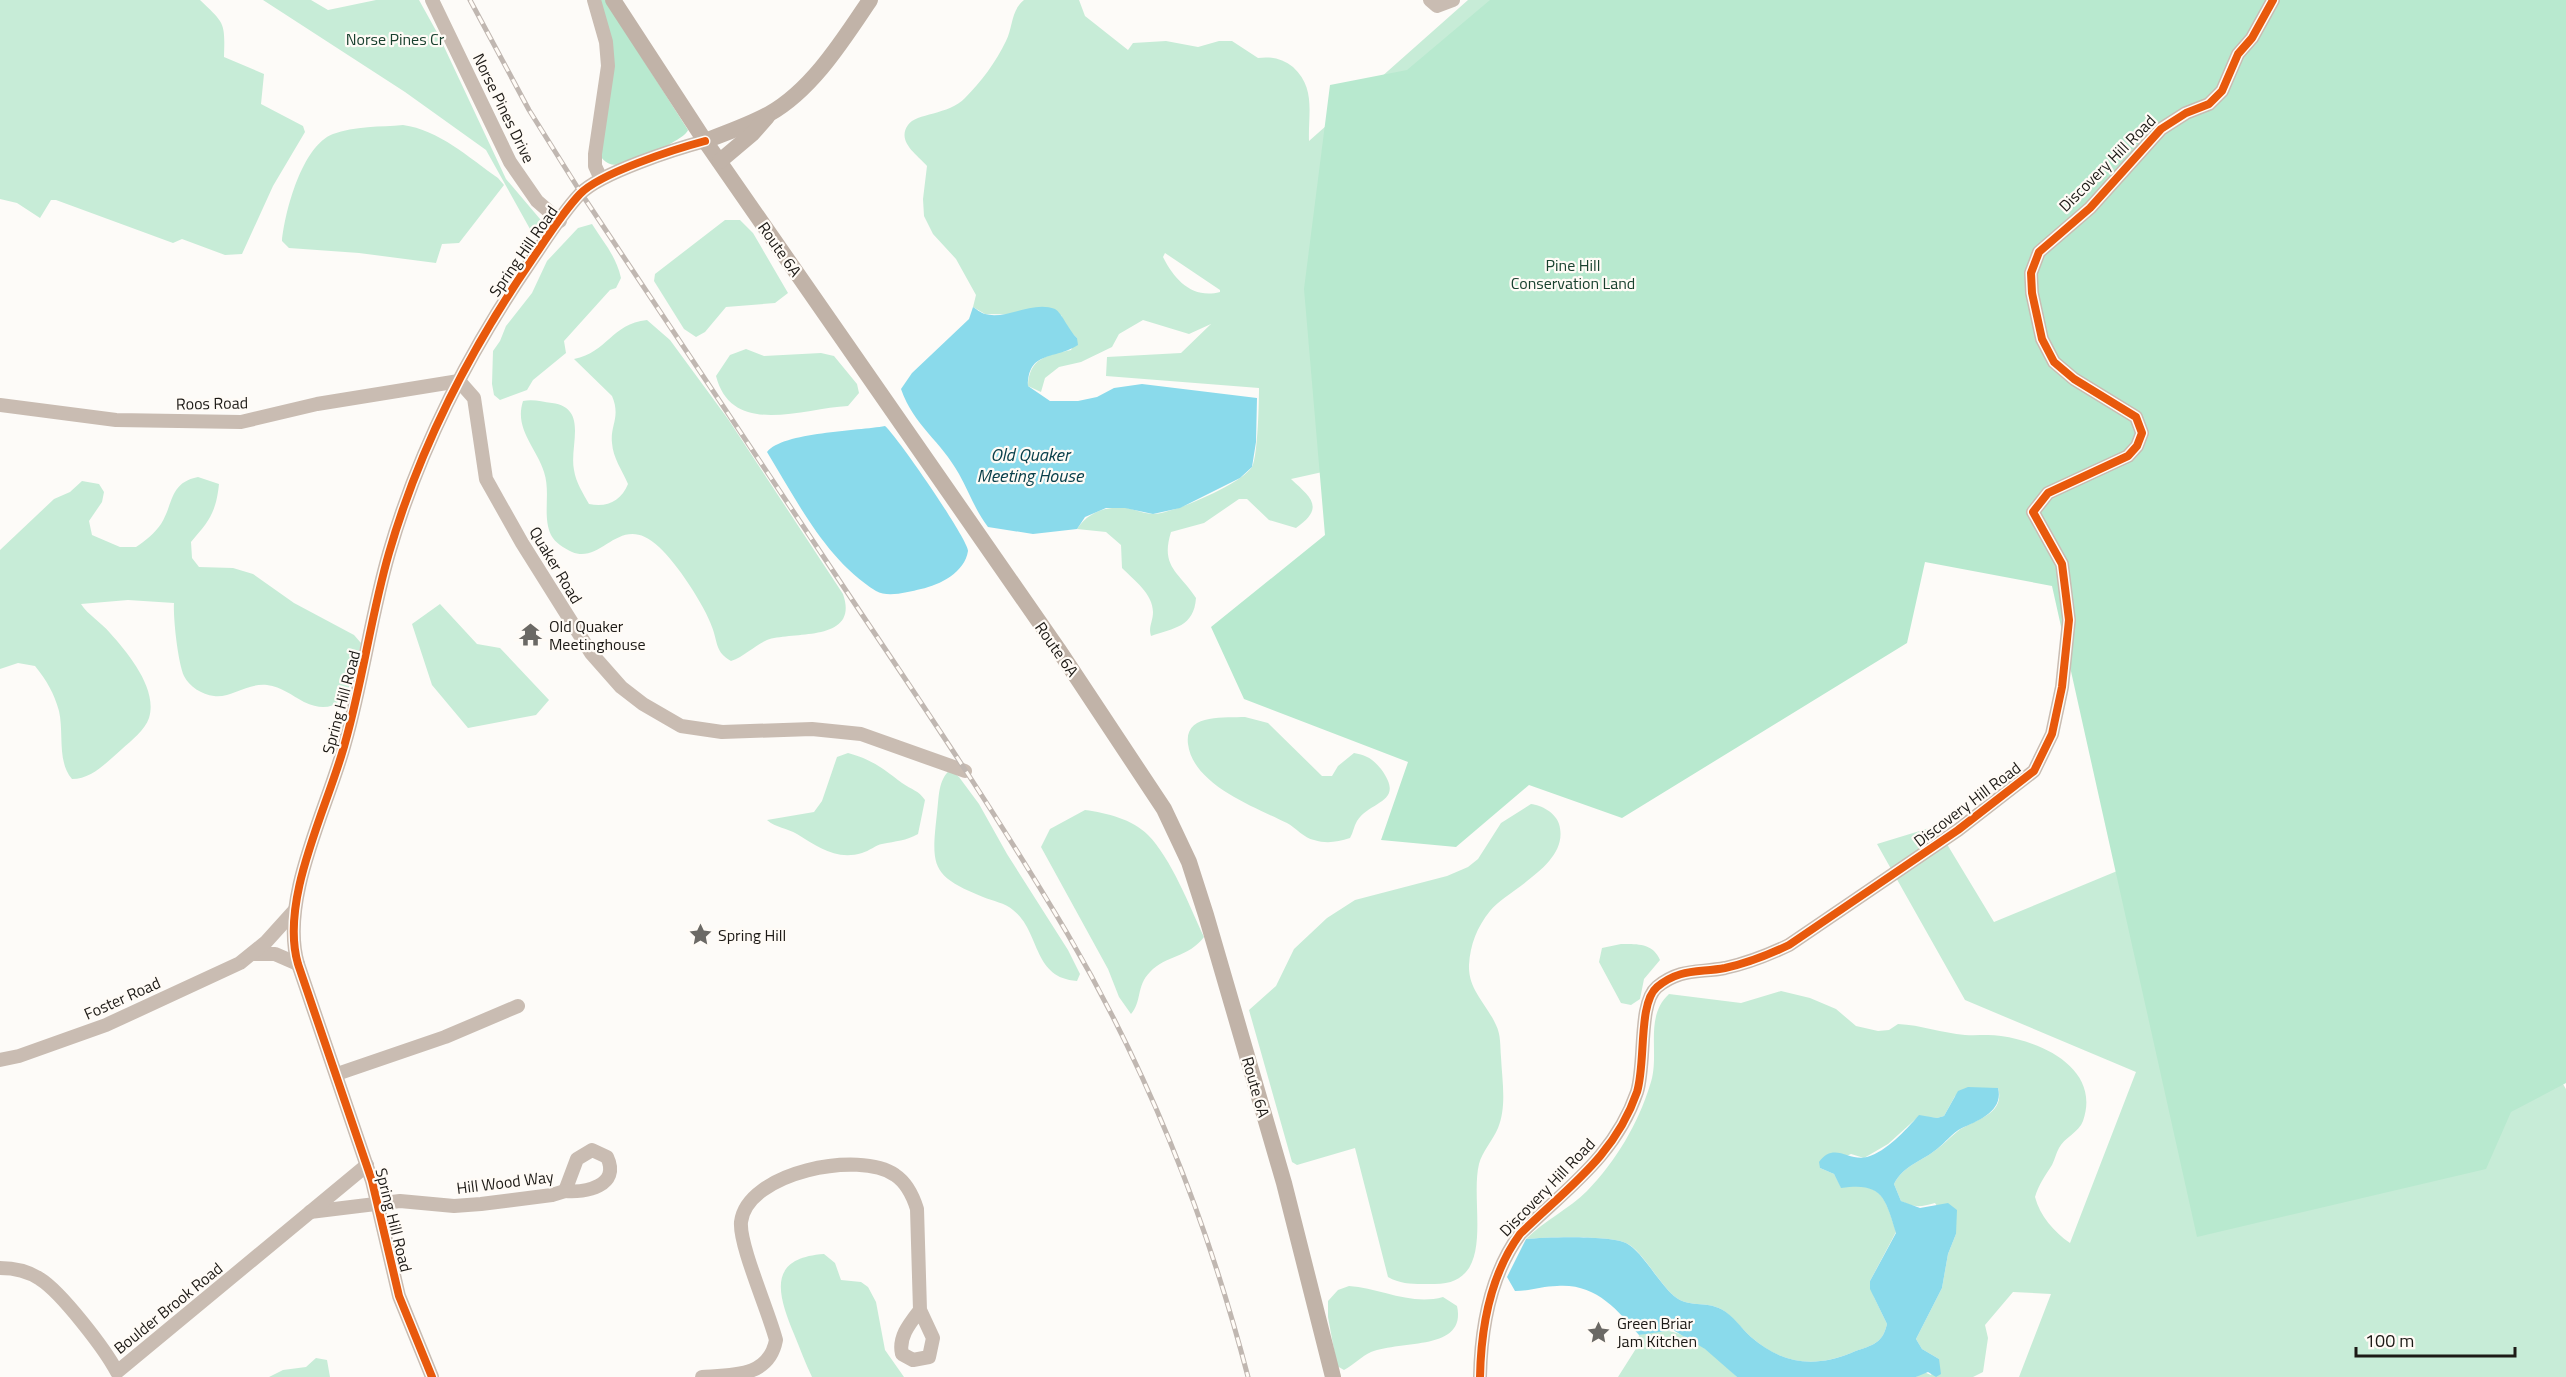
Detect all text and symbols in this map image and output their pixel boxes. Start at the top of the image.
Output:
park label: Norse Pines Cr [346,27,445,51]
street label: Norse Pines Drive [467,49,541,167]
street label: Discovery Hill Road [2053,109,2161,217]
street label: Spring Hill Road [483,201,563,301]
street label: Route 6A [752,217,808,282]
park label: Pine Hill Conservation Land [1511,253,1635,295]
street label: Roos Road [176,390,248,416]
water label: Old Quaker Meeting House [977,441,1085,489]
street label: Quaker Road [523,522,589,608]
place label: Old Quaker Meetinghouse [549,614,645,656]
street label: Route 6A [1029,617,1085,682]
temple icon: Old Quaker Meetinghouse [518,622,544,648]
street label: Spring Hill Road [316,648,366,756]
street label: Discovery Hill Road [1908,756,2026,852]
place icon: Spring Hill [687,922,713,948]
place label: Spring Hill [718,923,786,947]
street label: Foster Road [80,970,164,1026]
street label: Route 6A [1236,1054,1276,1121]
street label: Discovery Hill Road [1494,1132,1600,1242]
street label: Hill Wood Way [455,1164,555,1200]
street label: Spring Hill Road [369,1166,419,1274]
street label: Boulder Brook Road [108,1256,228,1360]
place label: Green Briar Jam Kitchen [1617,1311,1697,1353]
place icon: Green Briar Jam Kitchen [1586,1319,1612,1345]
scale bar [2356,1320,2515,1358]
text: 100 m [2365,1327,2414,1354]

